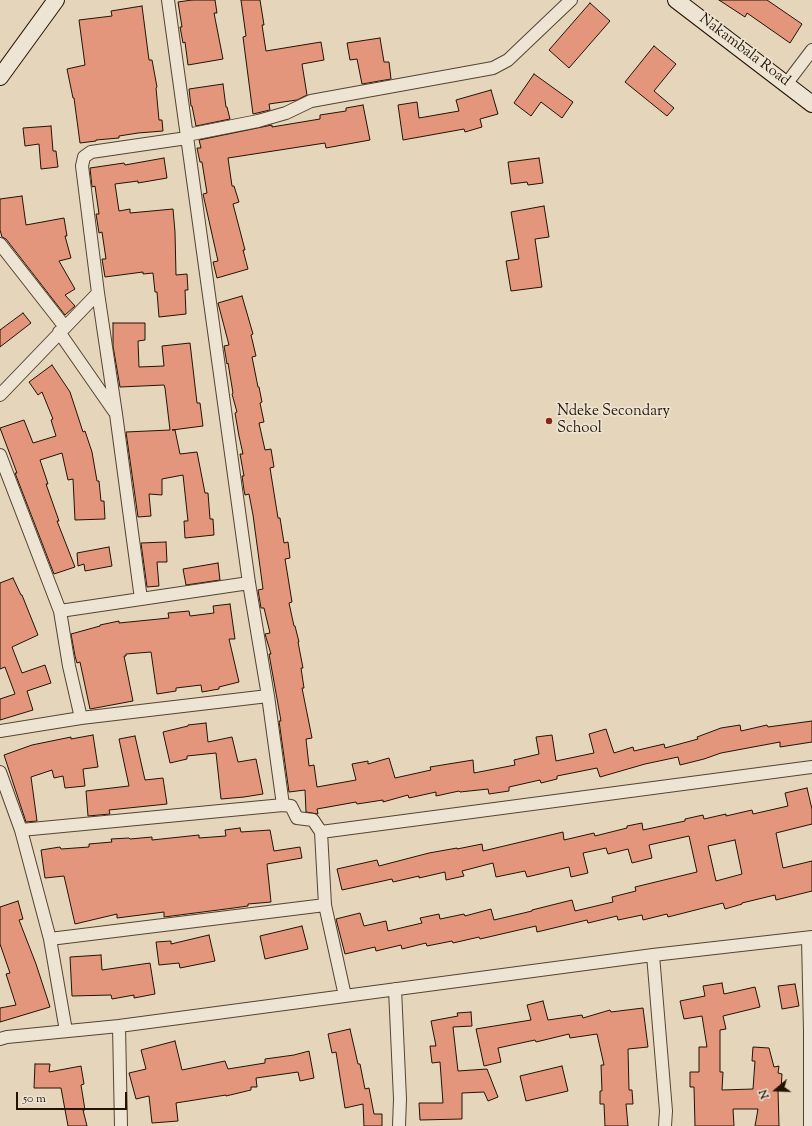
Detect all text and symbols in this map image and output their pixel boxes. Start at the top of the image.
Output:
street label: Nakambala Road [695,11,793,91]
place label: Ndeke Secondary School [557,403,670,438]
marker: Ndeke Secondary School [544,416,554,426]
north arrow [756,1070,796,1110]
scale bar [18,1084,129,1110]
text: N [756,1087,774,1101]
text: 50 m [23,1090,46,1108]

